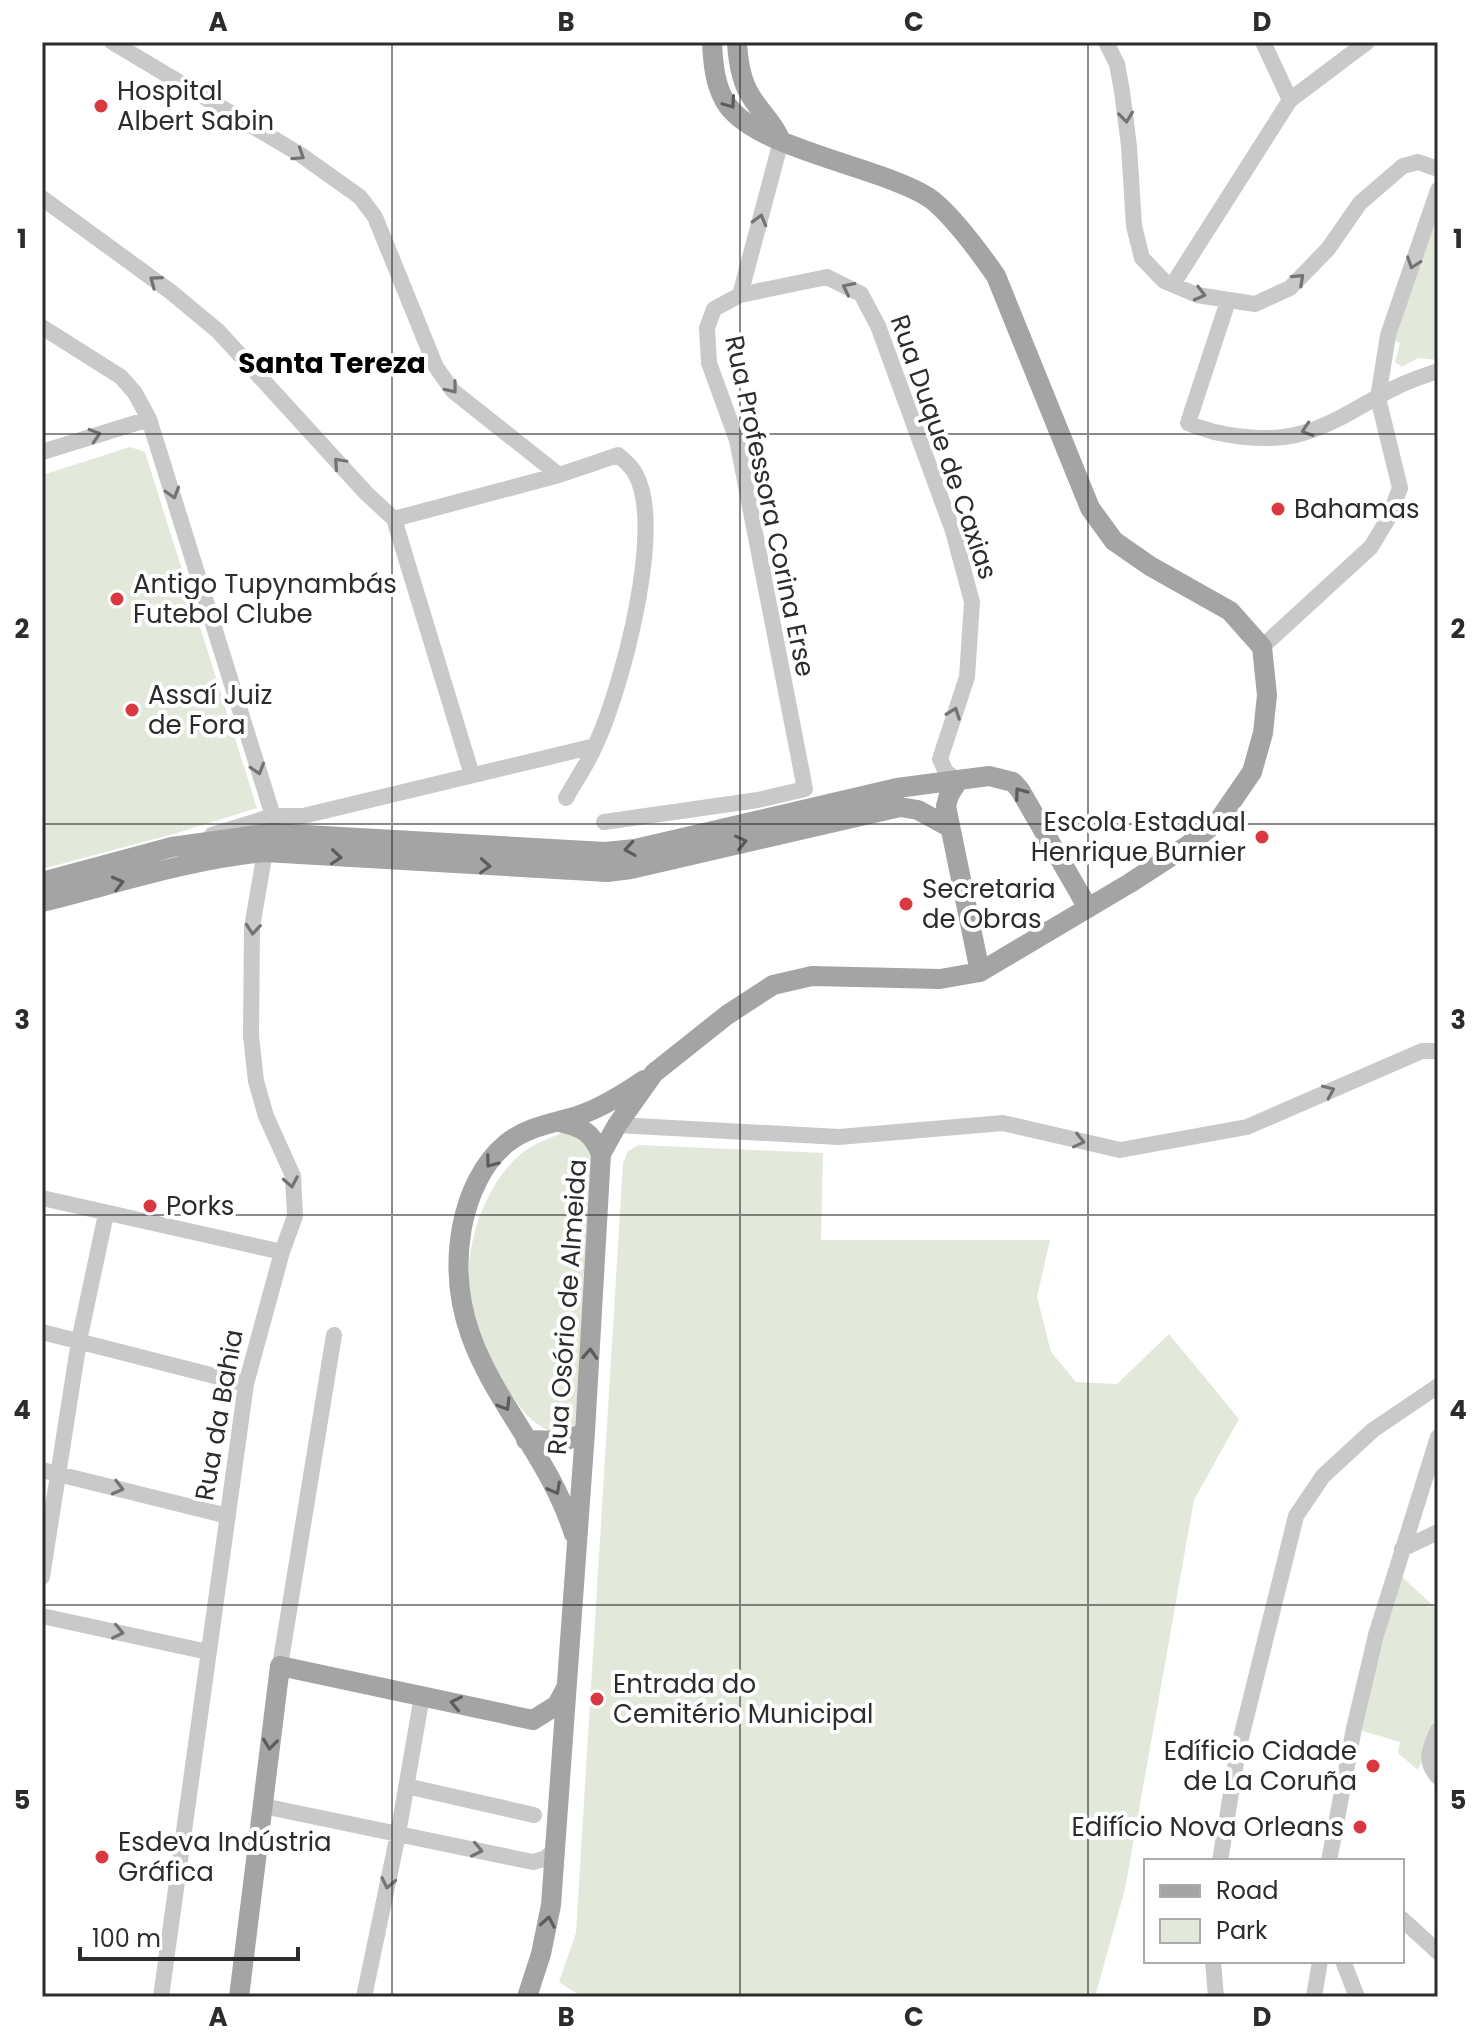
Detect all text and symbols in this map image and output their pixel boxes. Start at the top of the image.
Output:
text: A [208,4,228,40]
text: B [557,4,575,40]
text: C [904,4,924,40]
text: D [1253,4,1272,40]
place label: Hospital Albert Sabin [117,73,274,139]
one-way arrow [720,94,735,108]
marker: Hospital Albert Sabin [92,97,110,115]
one-way arrow [1117,110,1134,123]
one-way arrow [290,145,304,160]
one-way arrow [750,214,767,228]
text: 1 [17,221,27,257]
text: 1 [1453,221,1463,257]
one-way arrow [1406,256,1422,270]
one-way arrow [1290,274,1304,289]
one-way arrow [149,276,164,291]
one-way arrow [842,282,857,297]
one-way arrow [1193,285,1207,302]
street label: Rua Duque de Caxias [882,310,1006,584]
street label: Rua Professora Corina Erse [716,332,824,680]
district label: Santa Tereza [238,344,426,383]
one-way arrow [442,379,457,393]
one-way arrow [1301,421,1315,437]
one-way arrow [88,429,102,445]
one-way arrow [335,458,349,473]
one-way arrow [164,486,180,500]
place label: Bahamas [1294,491,1420,527]
marker: Bahamas [1269,500,1287,518]
place label: Antigo Tupynambás Futebol Clube [133,566,397,632]
marker: Antigo Tupynambás Futebol Clube [108,590,126,608]
text: 2 [15,611,30,647]
text: 2 [1451,611,1466,647]
place label: Assaí Juiz de Fora [148,677,272,743]
marker: Assaí Juiz de Fora [123,701,141,719]
one-way arrow [944,707,961,721]
one-way arrow [249,761,265,775]
one-way arrow [1015,787,1030,802]
place label: Escola Estadual Henrique Burnier [1031,804,1246,870]
marker: Escola Estadual Henrique Burnier [1253,828,1271,846]
one-way arrow [734,834,748,851]
one-way arrow [623,840,637,857]
one-way arrow [330,848,343,865]
one-way arrow [479,857,492,874]
place label: Secretaria de Obras [922,871,1056,937]
one-way arrow [110,876,124,893]
marker: Secretaria de Obras [897,895,915,913]
one-way arrow [245,923,262,936]
text: 3 [14,1002,30,1038]
text: 3 [1450,1002,1466,1038]
one-way arrow [1320,1085,1335,1101]
one-way arrow [1072,1131,1086,1148]
one-way arrow [487,1153,501,1168]
street label: Rua Osório de Almeida [539,1158,595,1456]
one-way arrow [282,1175,299,1188]
place label: Porks [166,1188,234,1224]
marker: Porks [141,1197,159,1215]
street label: Rua da Bahia [186,1327,252,1503]
one-way arrow [581,1347,598,1360]
text: 4 [13,1392,31,1428]
text: 4 [1449,1392,1467,1428]
one-way arrow [495,1396,510,1411]
one-way arrow [110,1479,124,1496]
one-way arrow [545,1481,561,1495]
one-way arrow [111,1623,125,1640]
place label: Entrada do Cemitério Municipal [613,1666,873,1732]
marker: Entrada do Cemitério Municipal [588,1690,606,1708]
one-way arrow [450,1695,464,1712]
place label: Edíficio Cidade de La Coruña [1164,1733,1357,1799]
one-way arrow [262,1738,279,1751]
marker: Edíficio Cidade de La Coruña [1364,1757,1382,1775]
text: 5 [14,1782,30,1818]
text: 5 [1450,1782,1466,1818]
place label: Edifício Nova Orleans [1072,1809,1344,1845]
marker: Edifício Nova Orleans [1351,1818,1369,1836]
place label: Esdeva Indústria Gráfica [118,1824,332,1890]
one-way arrow [469,1841,483,1858]
marker: Esdeva Indústria Gráfica [93,1848,111,1866]
legend [1144,1859,1404,1963]
text: Road [1216,1874,1278,1907]
one-way arrow [380,1876,397,1889]
scale bar [80,1911,298,1961]
text: Park [1216,1914,1268,1947]
one-way arrow [539,1915,556,1929]
text: 100 m [92,1922,161,1955]
text: A [208,1999,228,2035]
text: B [557,1999,575,2035]
text: C [904,1999,924,2035]
text: D [1253,1999,1272,2035]

